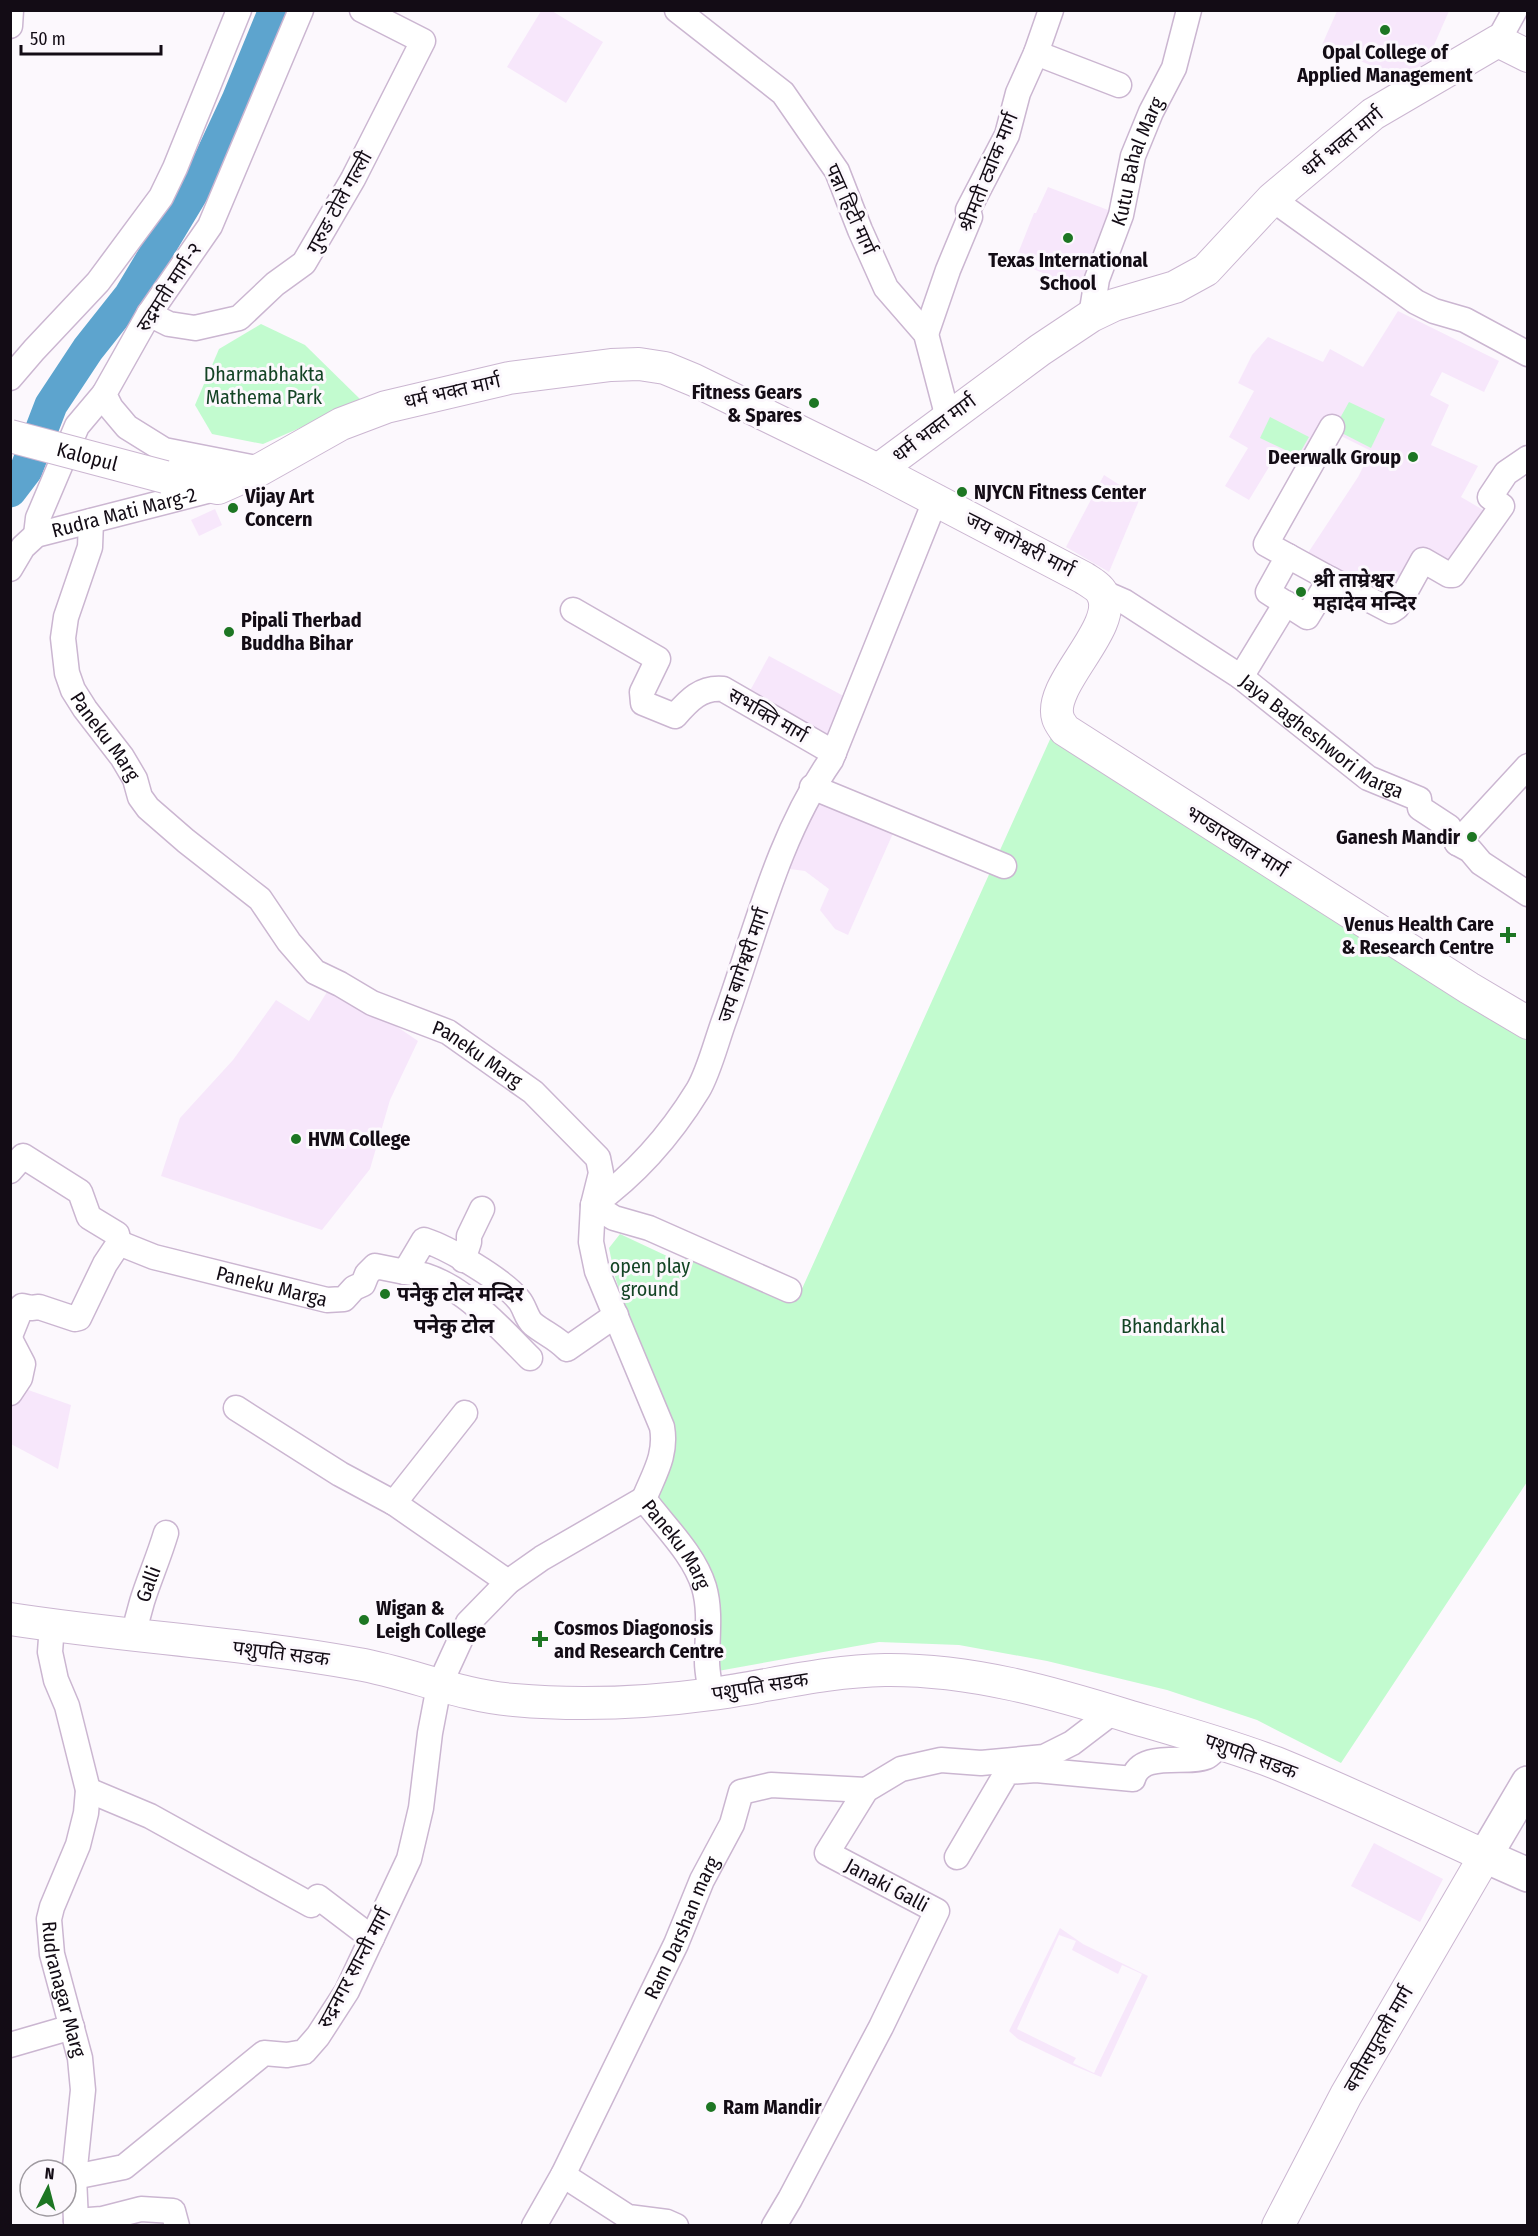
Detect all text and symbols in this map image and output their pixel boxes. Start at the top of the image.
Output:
scale bar [21,18,160,56]
marker: Opal College of Applied Management [1378,23,1392,37]
text: 50 m [30,28,66,50]
place label: Opal College of Applied Management [1296,40,1474,87]
street label: Kutu Bahal Marg [1106,92,1169,229]
street label: धर्म भक्त मार्ग [1296,101,1388,182]
street label: श्रीमती ट्यांक मार्ग [953,108,1023,235]
street label: गुरुङ टोले गल्ली [301,146,378,258]
street label: पन्ना हिटी मार्ग [820,160,882,259]
marker: Texas International School [1061,231,1075,245]
street label: रुद्रमती मार्ग-२ [131,238,207,336]
place label: Texas International School [988,248,1148,295]
park label: Dharmabhakta Mathema Park [204,362,324,409]
street label: धर्म भक्त मार्ग [401,368,504,414]
place label: Fitness Gears & Spares [692,380,802,427]
street label: धर्म भक्त मार्ग [888,388,981,467]
marker: Fitness Gears & Spares [807,396,821,410]
street label: Kalopul [54,437,120,476]
place label: Deerwalk Group [1268,445,1401,469]
marker: Deerwalk Group [1406,450,1420,464]
place label: NJYCN Fitness Center [974,480,1147,504]
street label: Rudra Mati Marg-2 [49,482,199,542]
place label: Vijay Art Concern [244,484,315,531]
marker: NJYCN Fitness Center [955,485,969,499]
marker: Vijay Art Concern [226,501,240,515]
street label: जय बागेश्वरी मार्ग [961,506,1079,582]
place label: श्री ताम्रेश्वर महादेव मन्दिर [1313,568,1417,615]
marker: श्री ताम्रेश्वर महादेव मन्दिर [1294,585,1308,599]
place label: Pipali Therbad Buddha Bihar [241,608,362,655]
marker: Pipali Therbad Buddha Bihar [222,625,236,639]
street label: Jaya Bagheshwori Marga [1235,669,1407,803]
street label: सभक्ति मार्ग [724,683,813,748]
street label: Paneku Marg [65,687,146,786]
street label: भण्डारखाल मार्ग [1182,800,1293,882]
place label: Ganesh Mandir [1336,825,1461,849]
marker: Ganesh Mandir [1465,830,1479,844]
street label: जय बागेश्वरी मार्ग [712,904,774,1025]
place label: Venus Health Care & Research Centre [1341,912,1494,959]
marker: Venus Health Care & Research Centre [1499,926,1517,944]
street label: Paneku Marg [429,1015,528,1093]
place label: HVM College [308,1127,410,1151]
marker: HVM College [289,1132,303,1146]
park label: open play ground [610,1254,690,1301]
street label: Paneku Marga [214,1261,330,1312]
place label: पनेकु टोल मन्दिर [397,1282,525,1307]
marker: पनेकु टोल मन्दिर [378,1287,392,1301]
district label: पनेकु टोल [414,1313,495,1339]
park label: Bhandarkhal [1121,1314,1225,1338]
street label: Paneku Marg [637,1495,716,1593]
street label: Galli [131,1563,166,1605]
place label: Wigan & Leigh College [376,1596,486,1643]
marker: Wigan & Leigh College [357,1613,371,1627]
place label: Cosmos Diagonosis and Research Centre [554,1616,724,1663]
marker: Cosmos Diagonosis and Research Centre [531,1630,549,1648]
street label: पशुपति सडक [231,1635,331,1672]
street label: पशुपति सडक [710,1666,811,1706]
street label: पशुपति सडक [1201,1728,1301,1785]
street label: Ram Darshan marg [639,1852,725,2003]
street label: Janaki Galli [841,1853,933,1917]
street label: रुद्रनगर सान्ती मार्ग [312,1903,396,2032]
street label: Rudranagar Marg [37,1920,91,2060]
street label: बत्तीसपुतली मार्ग [1338,1981,1419,2097]
place label: Ram Mandir [723,2095,822,2119]
marker: Ram Mandir [704,2100,718,2114]
north arrow [18,2158,78,2218]
text: N [44,2164,55,2184]

